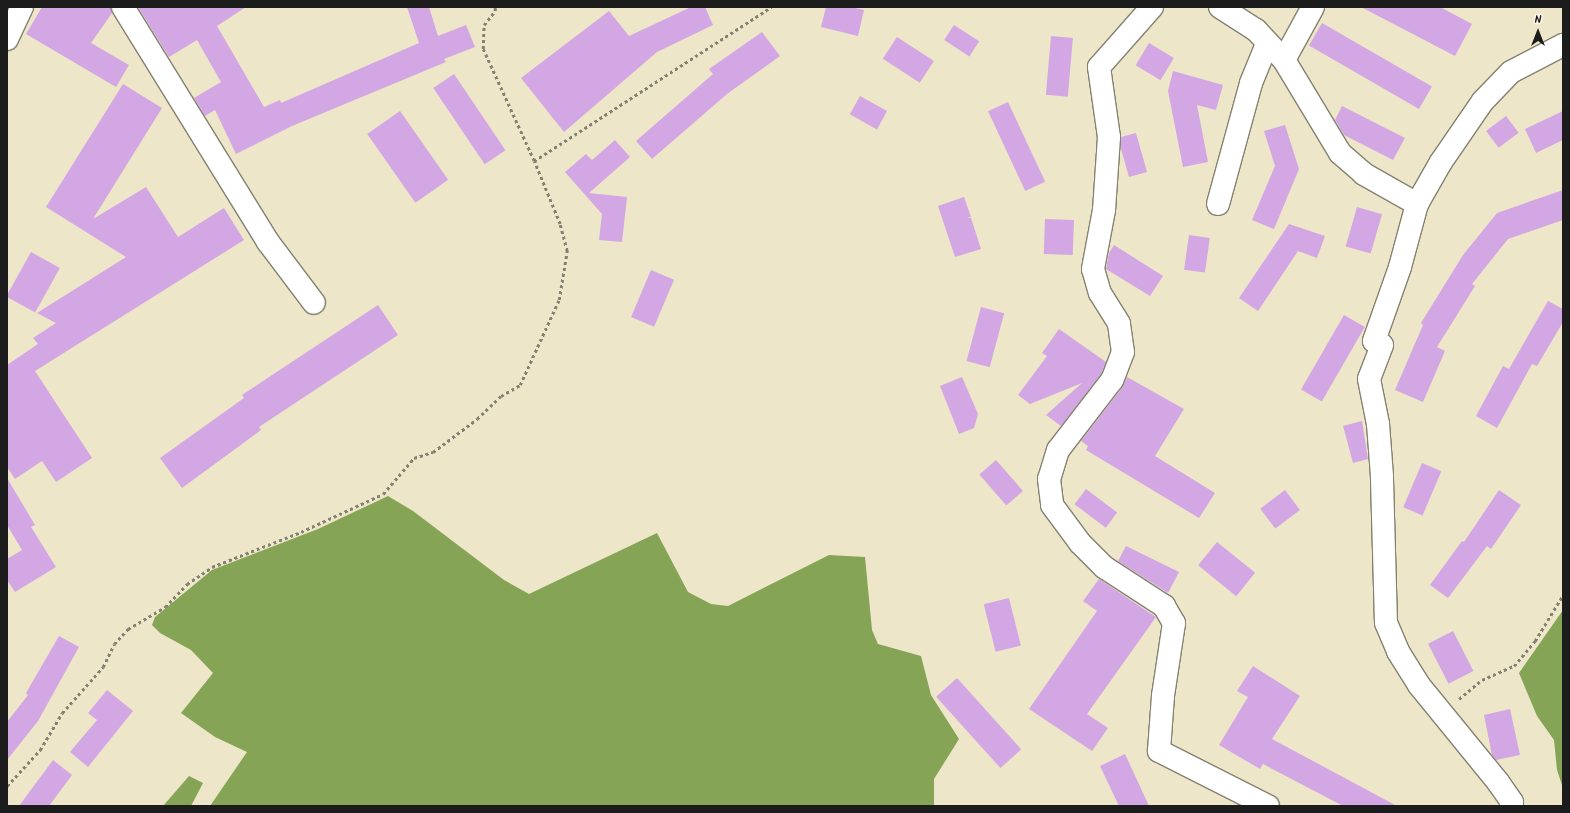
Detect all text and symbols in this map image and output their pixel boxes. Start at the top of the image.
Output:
text: N [1535,11,1541,29]
north arrow [1518,12,1558,52]

